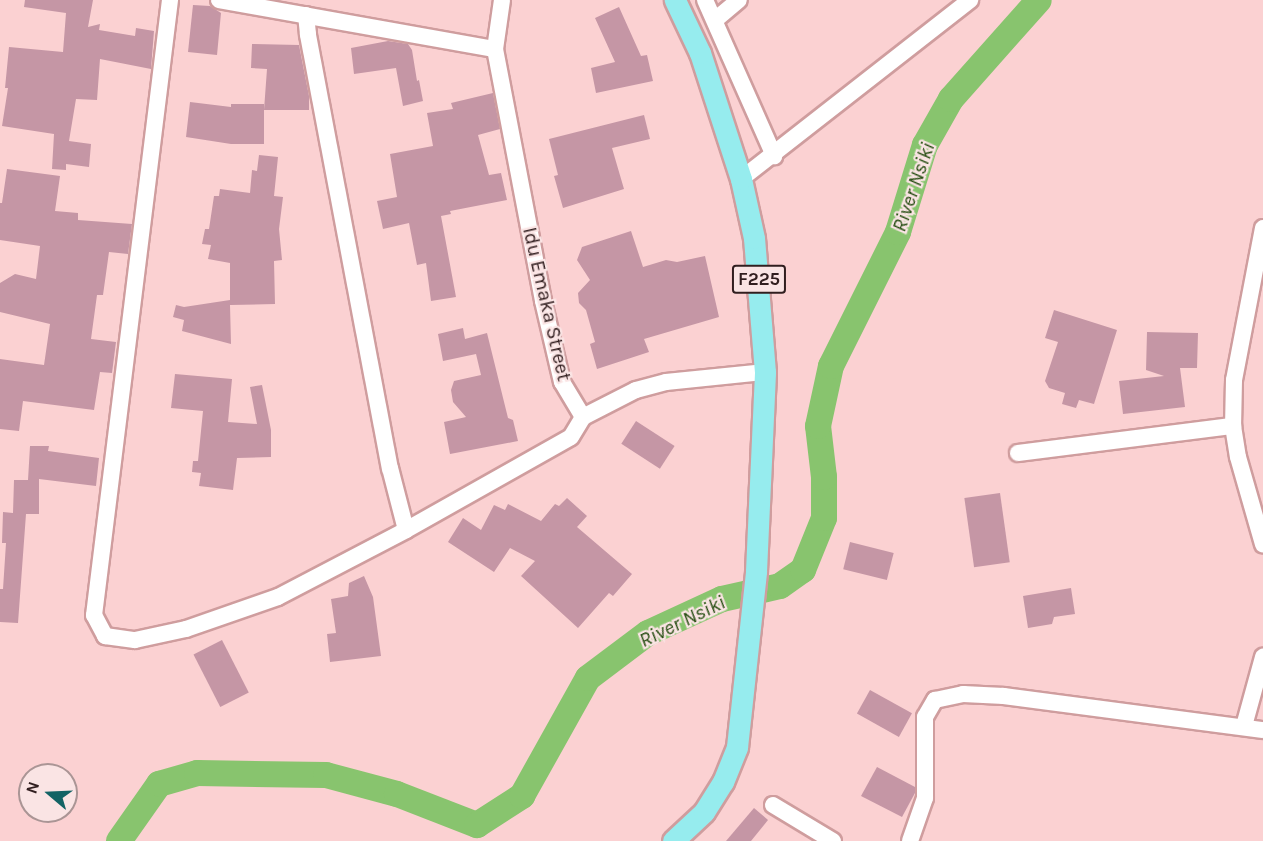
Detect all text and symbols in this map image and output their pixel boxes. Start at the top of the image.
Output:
water label: River Nsiki [886,139,940,235]
street label: Idu Emaka Street [518,225,576,383]
road number: F225 [730,264,788,294]
water label: River Nsiki [635,589,729,653]
north arrow [18,763,78,823]
text: N [22,779,43,796]

